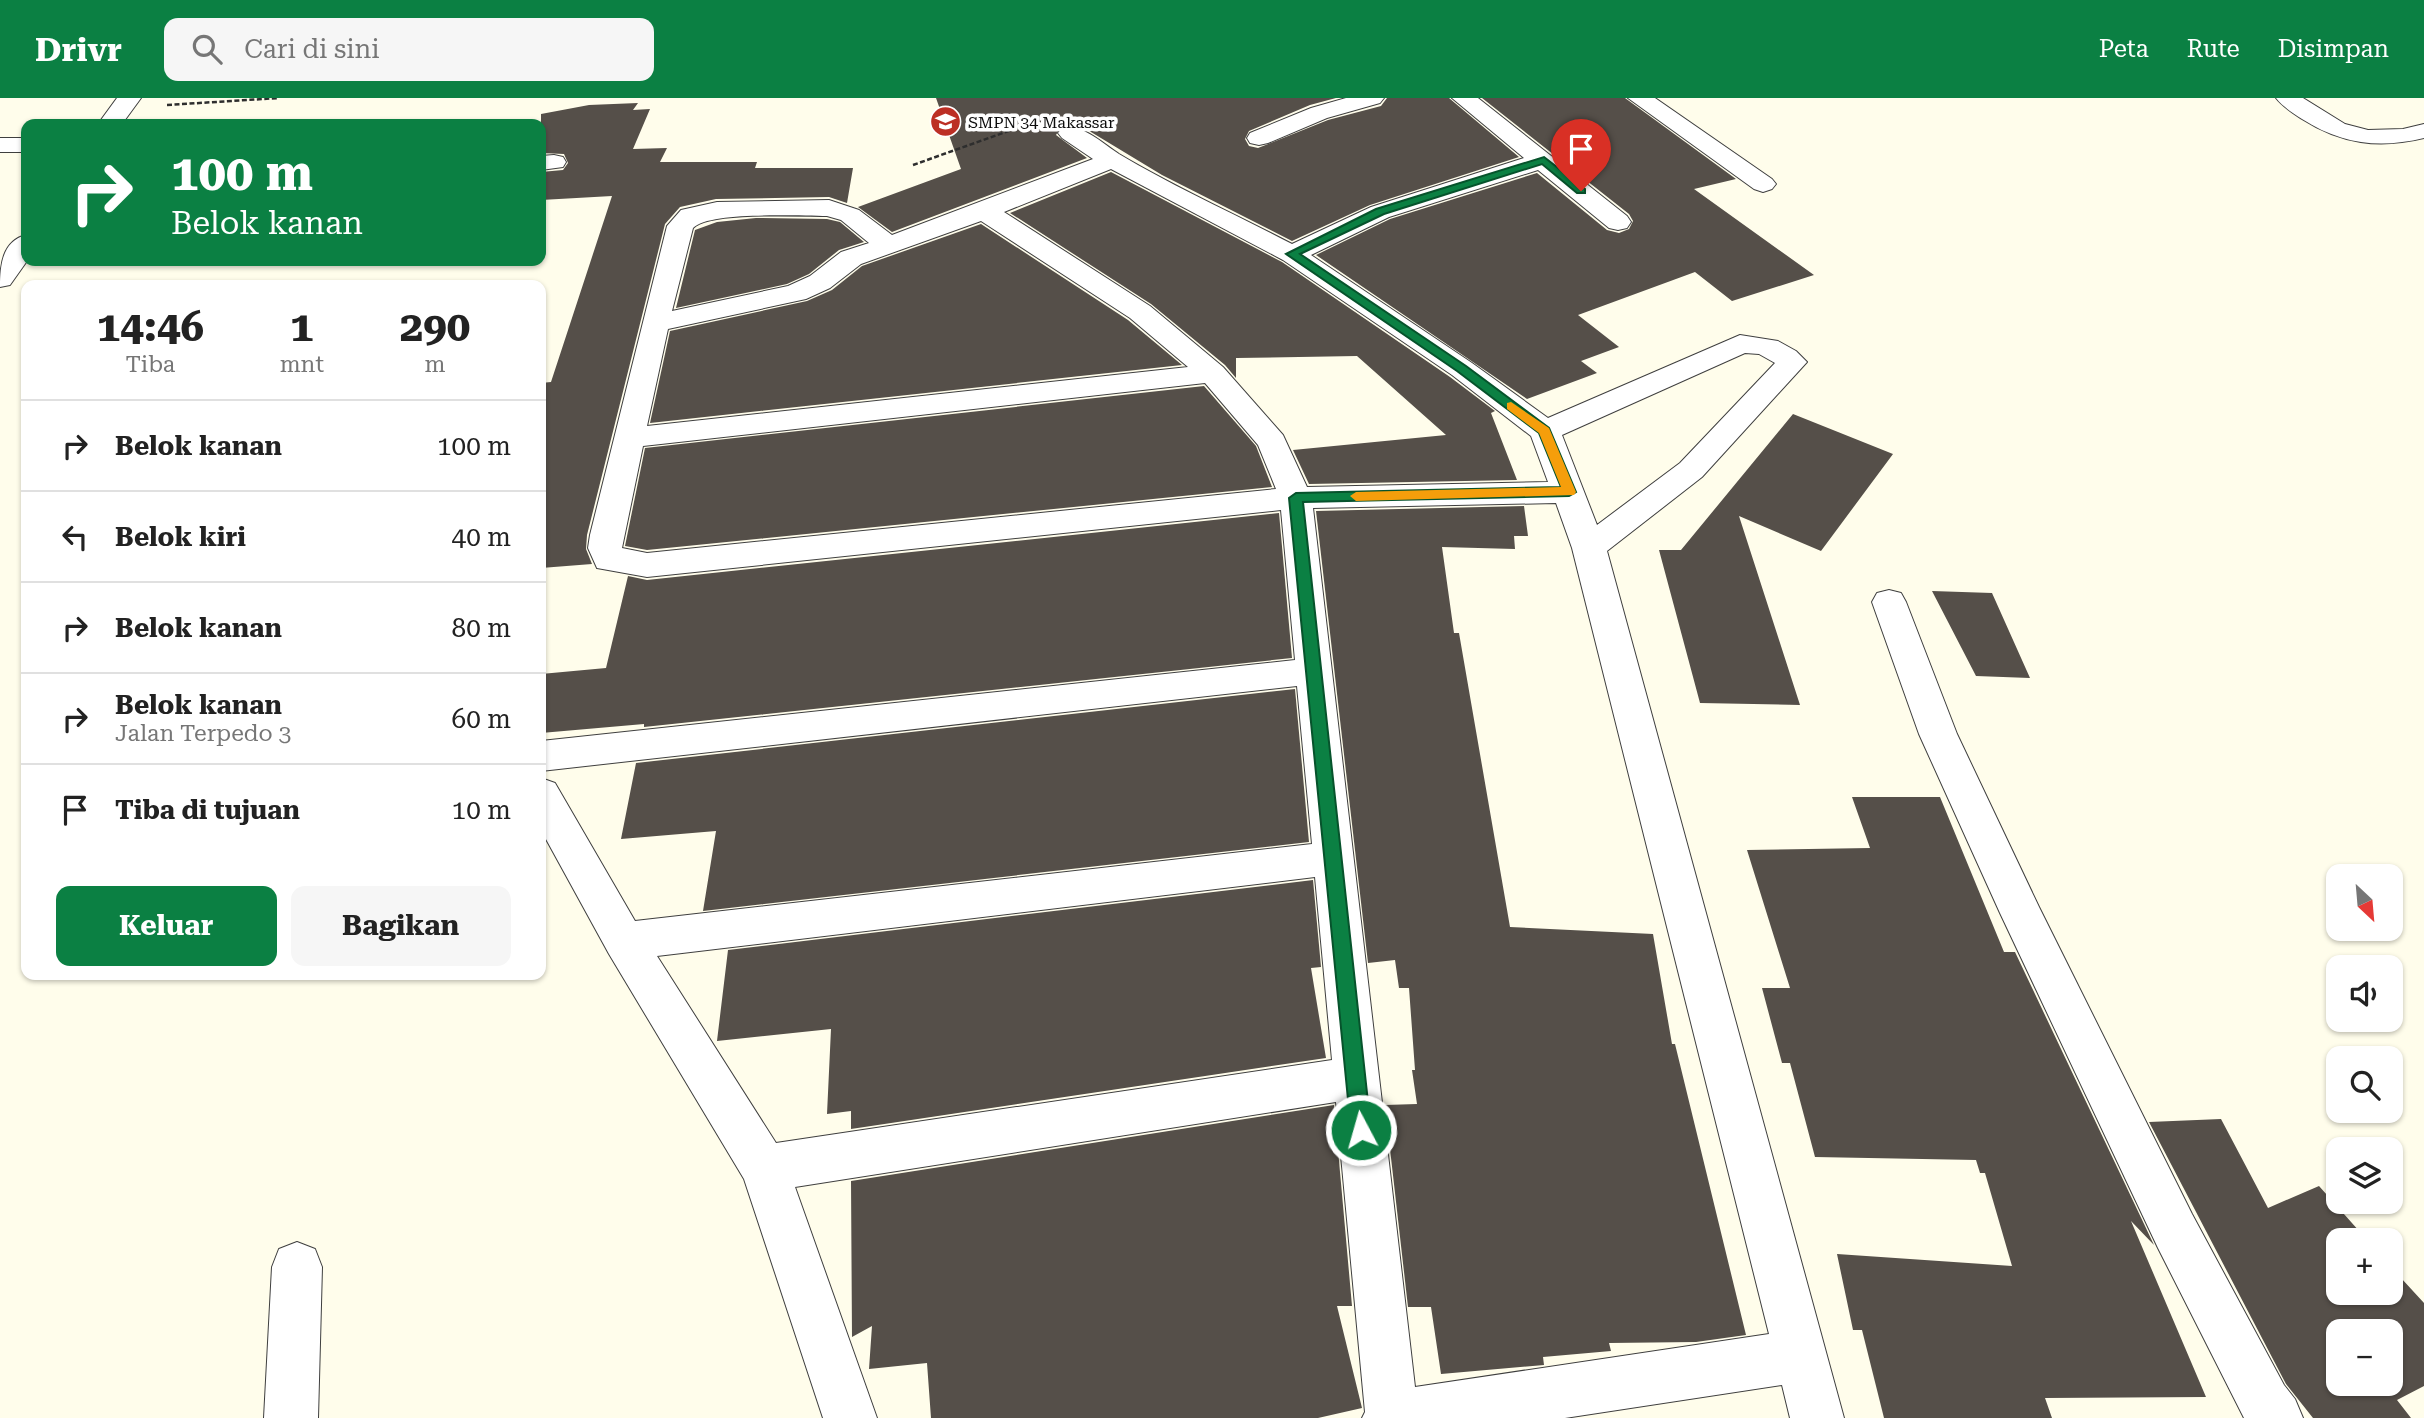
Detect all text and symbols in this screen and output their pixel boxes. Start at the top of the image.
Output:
search box [164,18,654,81]
text: Drivr [35,30,122,69]
icon: search [188,30,226,68]
text: Cari di sini [244,34,380,64]
text: Peta [2099,35,2149,63]
text: Rute [2187,35,2240,63]
text: Disimpan [2278,35,2389,63]
school or university icon: SMPN 34 Makassar [928,105,962,139]
place label: SMPN 34 Makassar [968,113,1115,132]
pin [1551,119,1611,191]
icon: arrive [1562,130,1600,168]
text: 100 m [171,145,313,202]
icon: right [56,147,147,238]
text: Belok kanan [171,204,363,242]
text: 14:46 [97,302,204,351]
text: 1 [290,302,314,351]
text: 290 [400,302,470,351]
text: Tiba [125,351,175,378]
text: mnt [280,351,324,378]
text: m [425,351,446,378]
icon: right [56,427,94,465]
text: Belok kanan [115,431,282,461]
text: 100 m [437,431,511,461]
icon: left [56,518,94,556]
text: Belok kiri [115,522,246,552]
text: 40 m [452,522,511,552]
icon: right [56,609,94,647]
text: Belok kanan [115,613,282,643]
text: 80 m [452,613,511,643]
text: Belok kanan [115,690,282,720]
icon: right [56,700,94,738]
text: 60 m [452,704,511,734]
text: Jalan Terpedo 3 [115,720,291,747]
icon: arrive [56,791,94,829]
text: Tiba di tujuan [115,795,300,825]
text: 10 m [452,795,511,825]
north arrow [2326,864,2403,942]
map controls [2326,864,2403,1396]
button: Keluar [56,886,277,966]
button: Bagikan [291,886,511,966]
button: sound [2326,955,2403,1032]
button: search [2326,1046,2403,1123]
position arrow [1324,1093,1398,1167]
button: layers [2326,1137,2403,1214]
button: + [2326,1228,2403,1305]
button: − [2326,1319,2403,1396]

